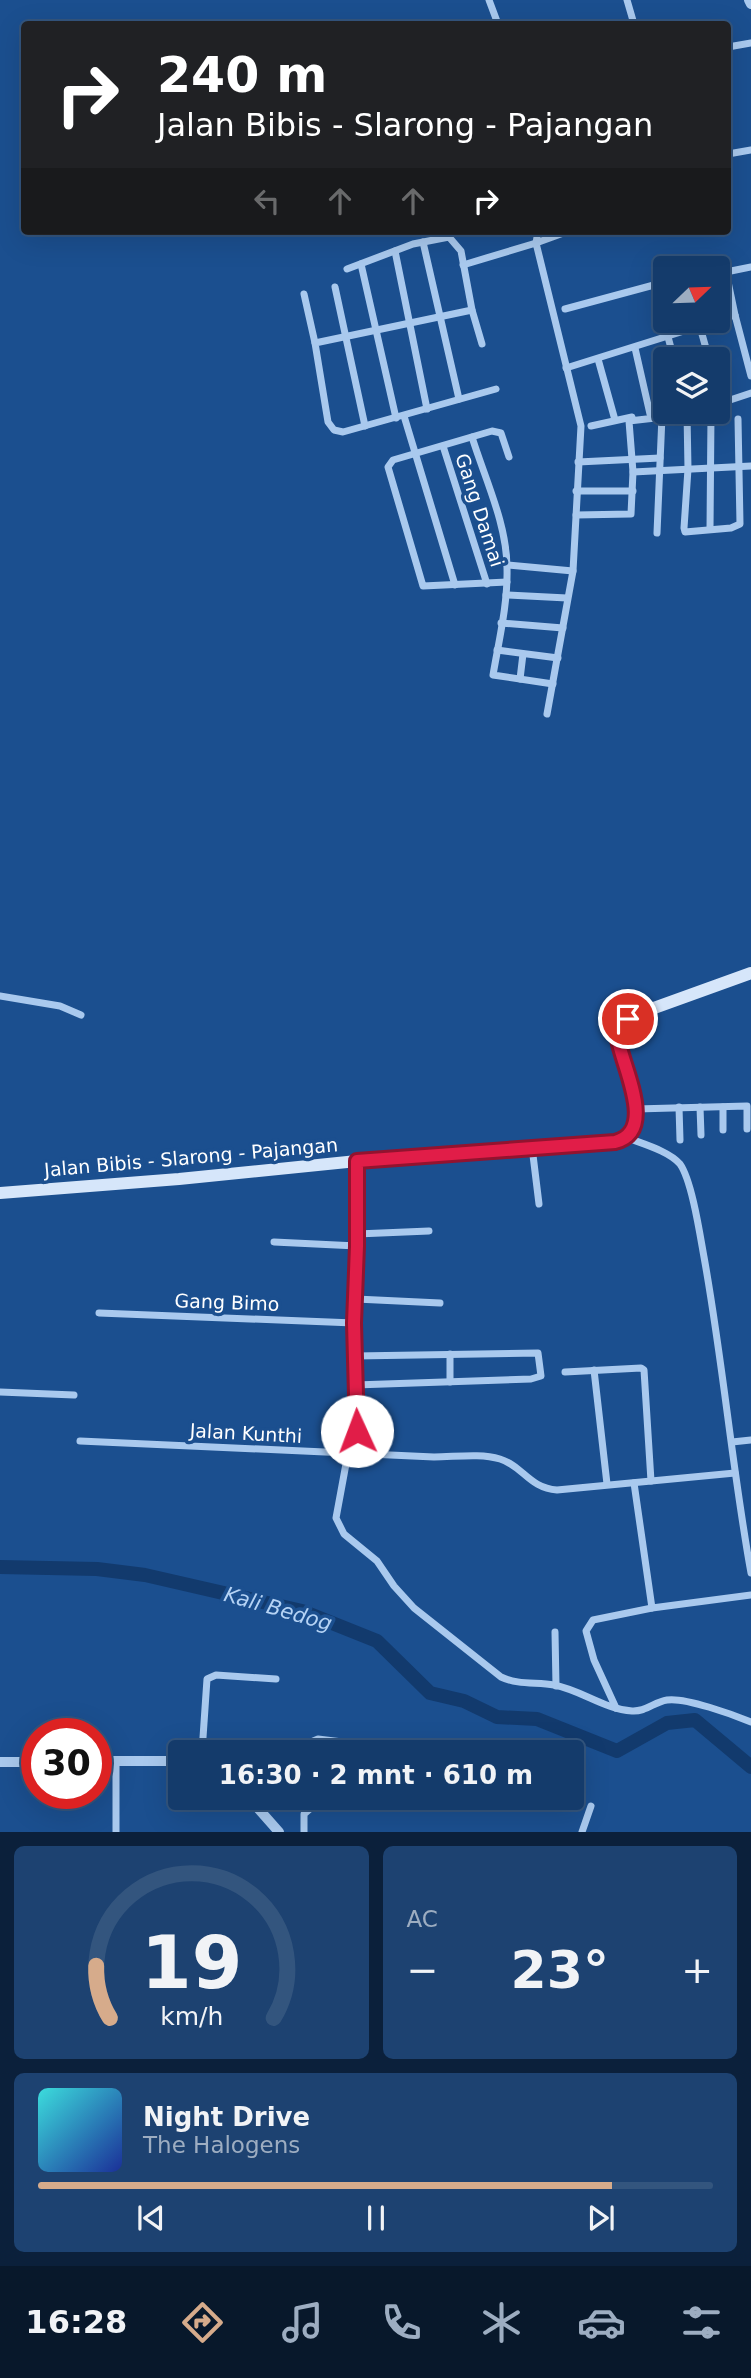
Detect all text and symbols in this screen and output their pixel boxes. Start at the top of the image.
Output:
text: 240 m [157,47,327,104]
icon: right [42,49,133,140]
text: Jalan Bibis - Slarong - Pajangan [157,106,653,144]
icon: left [248,182,286,220]
icon: ahead [321,182,359,220]
icon: ahead [394,182,432,220]
icon: right [467,182,505,220]
north arrow [653,256,730,332]
map controls [653,256,730,424]
button: layers [653,347,730,424]
street label: Gang Damai [451,450,509,570]
pin [598,989,658,1049]
icon: arrive [609,1000,647,1038]
street label: Jalan Bibis - Slarong - Pajangan [42,1133,339,1181]
street label: Gang Bimo [174,1289,280,1315]
position arrow [320,1394,394,1468]
street label: Jalan Kunthi [188,1419,303,1447]
water label: Kali Bedog [221,1582,335,1636]
speed limit sign: 30 [21,1718,112,1809]
text: 16:30 · 2 mnt · 610 m [219,1760,533,1790]
text: AC [407,1906,438,1932]
text: 19 [141,1921,242,2006]
text: 23° [511,1940,609,2000]
text: − [407,1948,438,1992]
text: + [681,1948,713,1992]
text: km/h [160,2002,223,2031]
text: Night Drive [143,2102,310,2132]
text: The Halogens [143,2132,300,2158]
icon: previous [132,2199,170,2237]
icon: pause [357,2199,395,2237]
icon: next [582,2199,620,2237]
icon: directions [178,2298,227,2347]
icon: music [278,2298,327,2347]
icon: phone [377,2298,426,2347]
icon: climate [477,2298,526,2347]
icon: car [577,2298,626,2347]
icon: filters [677,2298,726,2347]
text: 16:28 [25,2303,127,2341]

